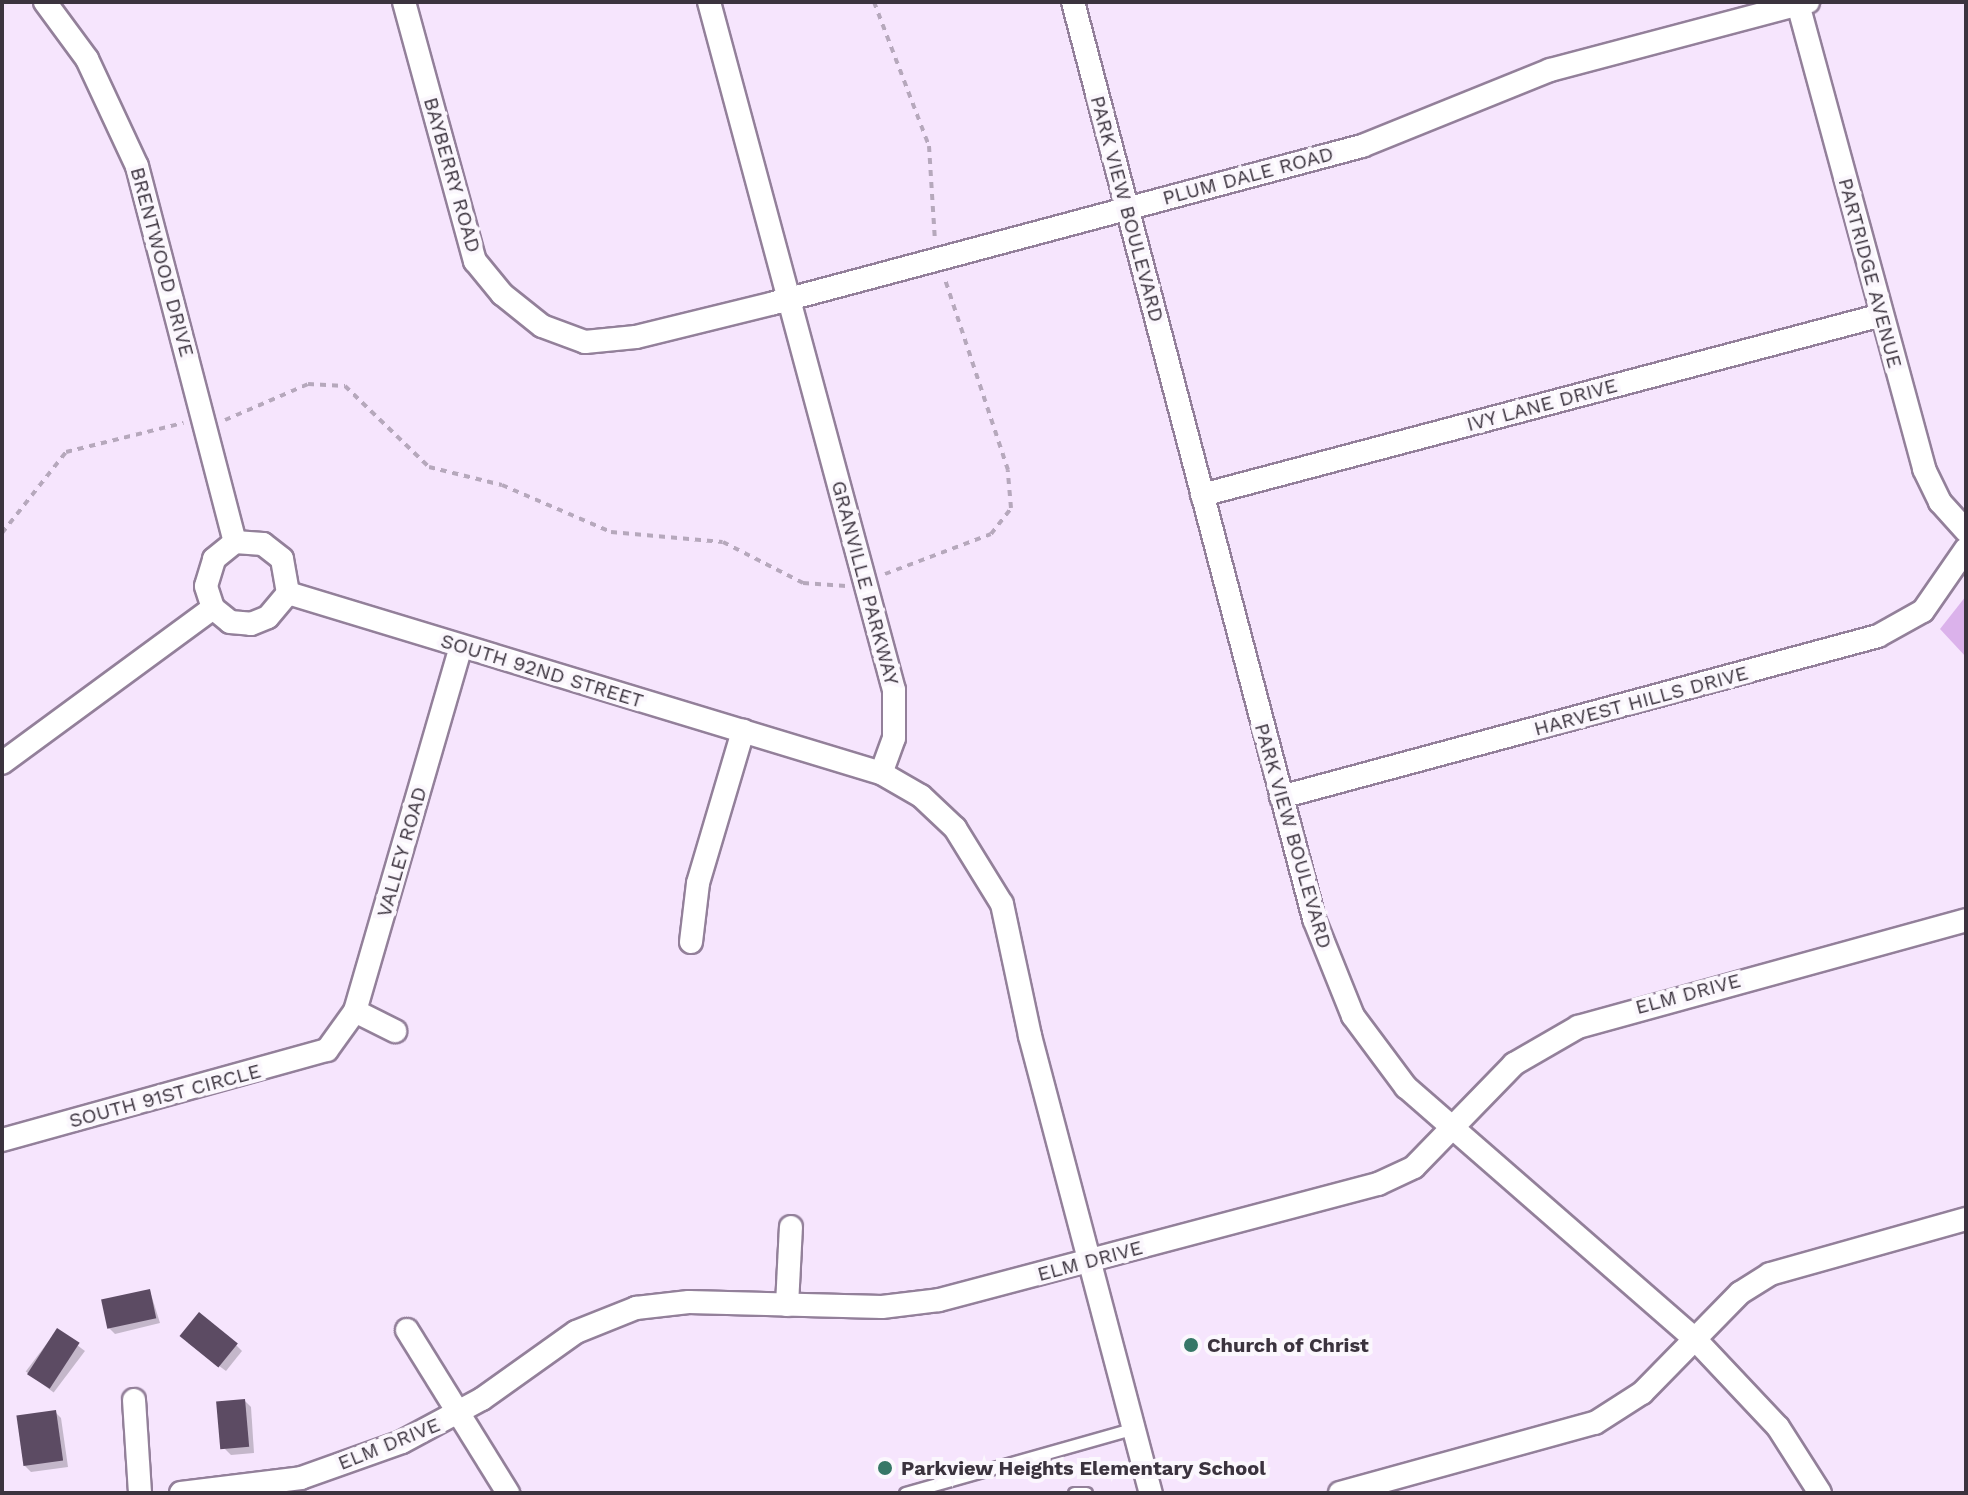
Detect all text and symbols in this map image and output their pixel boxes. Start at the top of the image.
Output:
street label: PARK VIEW BOULEVARD [1085,92,1169,326]
street label: BAYBERRY ROAD [418,94,486,256]
street label: PLUM DALE ROAD [1160,142,1336,210]
street label: BRENTWOOD DRIVE [125,164,199,360]
street label: PARTRIDGE AVENUE [1833,175,1907,371]
street label: IVY LANE DRIVE [1464,373,1620,437]
street label: GRANVILLE PARKWAY [826,478,904,688]
street label: SOUTH 92ND STREET [438,629,646,713]
street label: HARVEST HILLS DRIVE [1531,661,1751,741]
street label: PARK VIEW BOULEVARD [1249,720,1337,952]
street label: VALLEY ROAD [372,784,432,920]
street label: ELM DRIVE [1633,968,1743,1020]
street label: SOUTH 91ST CIRCLE [66,1059,264,1133]
street label: ELM DRIVE [1035,1235,1145,1287]
place label: Church of Christ [1207,1333,1369,1357]
marker: Church of Christ [1182,1336,1200,1354]
street label: ELM DRIVE [334,1413,444,1475]
place label: Parkview Heights Elementary School [901,1456,1267,1480]
marker: Parkview Heights Elementary School [876,1459,894,1477]

